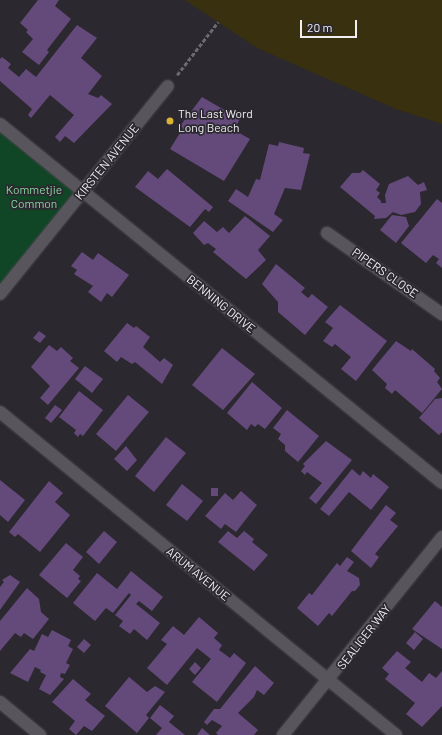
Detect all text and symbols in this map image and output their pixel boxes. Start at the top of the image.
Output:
scale bar [302,12,359,38]
text: 20 m [307,20,333,34]
place label: The Last Word Long Beach [178,107,253,135]
marker: The Last Word Long Beach [165,116,175,126]
street label: KIRSTEN AVENUE [72,121,142,203]
park label: Kommetjie Common [6,183,62,211]
street label: PIPERS CLOSE [349,245,421,301]
street label: BENNING DRIVE [184,272,258,336]
street label: ARUM AVENUE [163,544,233,604]
street label: SEALIGER WAY [334,602,394,672]

